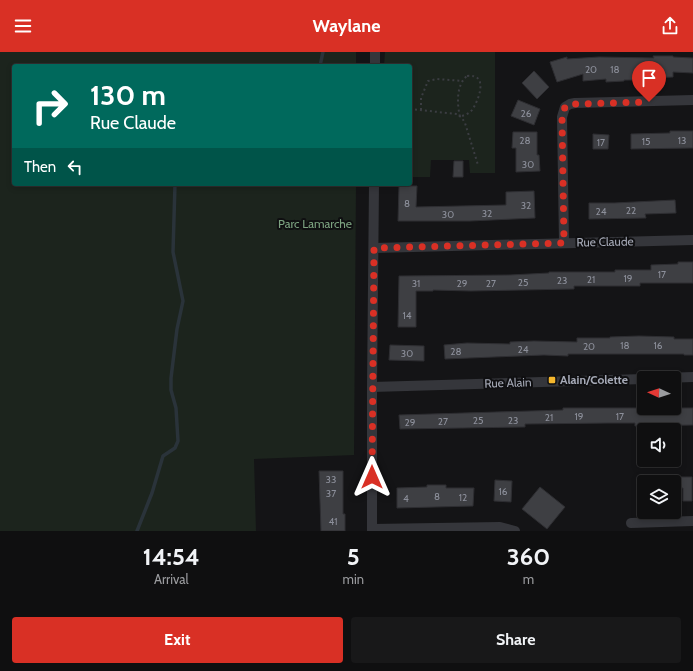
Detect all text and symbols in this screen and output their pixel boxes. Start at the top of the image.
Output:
icon: menu [12,15,34,37]
text: Waylane [313,15,380,37]
icon: share [659,15,681,37]
pin [632,61,666,102]
house number: 20 [585,63,597,76]
house number: 18 [610,63,620,76]
icon: arrive [638,67,660,89]
text: 130 m [90,78,166,112]
icon: right [24,80,76,132]
house number: 26 [521,107,532,120]
text: Rue Claude [90,112,176,134]
house number: 28 [519,134,531,147]
house number: 13 [678,134,686,147]
house number: 15 [642,135,650,148]
house number: 17 [597,136,605,149]
icon: left [64,156,86,178]
text: Then [24,158,56,176]
house number: 30 [522,158,534,171]
house number: 8 [404,197,410,210]
house number: 32 [521,199,531,212]
house number: 22 [626,204,636,217]
house number: 24 [595,205,607,218]
house number: 32 [482,207,492,220]
house number: 30 [442,208,454,221]
park label: Parc Lamarche [278,216,352,231]
street label: Rue Claude [576,234,634,249]
house number: 17 [658,268,666,281]
house number: 19 [624,272,633,285]
house number: 21 [587,273,595,286]
house number: 23 [557,274,567,287]
house number: 25 [518,276,528,289]
house number: 31 [412,277,420,290]
house number: 29 [457,277,468,290]
house number: 27 [486,277,496,290]
house number: 14 [402,309,412,322]
house number: 18 [620,339,630,352]
house number: 16 [654,339,663,352]
house number: 20 [583,340,595,353]
house number: 24 [517,343,529,356]
house number: 28 [450,345,462,358]
house number: 30 [401,347,413,360]
north arrow [637,371,681,415]
map controls [637,371,681,519]
place label: Alain/Colette [560,372,628,387]
street label: Rue Alain [484,374,532,391]
marker: Alain/Colette [547,375,557,385]
house number: 19 [575,410,584,423]
house number: 17 [616,410,624,423]
house number: 21 [545,411,553,424]
house number: 25 [473,414,483,427]
house number: 23 [508,414,518,427]
house number: 27 [438,415,448,428]
house number: 29 [405,416,416,429]
button: sound [637,423,681,467]
position arrow [351,456,393,498]
house number: 33 [326,473,336,486]
button: layers [637,475,681,519]
house number: 16 [499,485,508,498]
house number: 37 [326,487,336,500]
house number: 8 [434,490,440,503]
house number: 12 [459,491,467,504]
house number: 4 [403,492,409,505]
house number: 41 [328,515,338,528]
text: 14:54 [143,542,200,571]
text: 5 [347,542,360,571]
text: 360 [507,542,550,571]
text: Arrival [154,571,189,587]
text: min [343,571,364,587]
text: m [523,571,534,587]
button: Exit [12,617,343,663]
button: Share [351,617,681,663]

